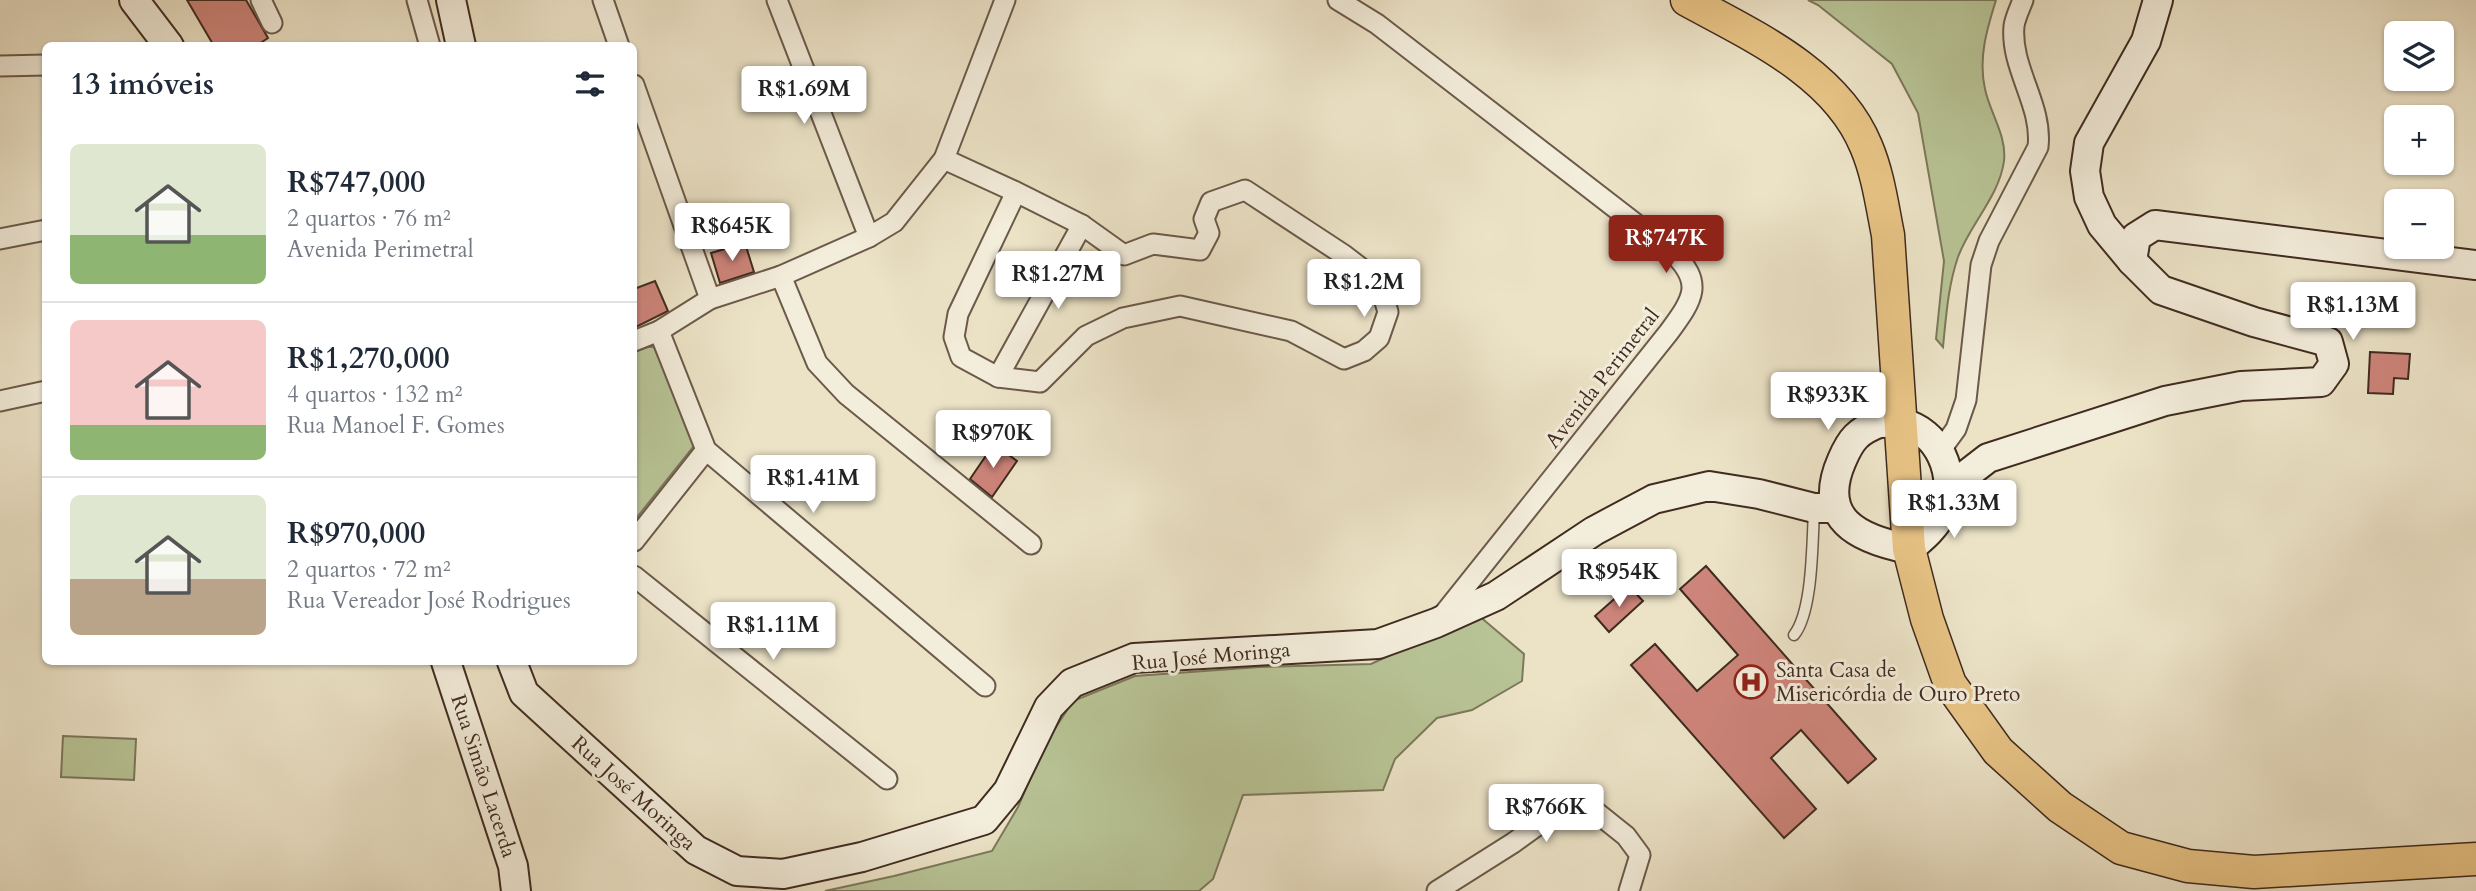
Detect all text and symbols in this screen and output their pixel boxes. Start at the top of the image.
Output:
map controls [2384,21,2454,259]
button: layers [2384,21,2454,91]
text: 13 imóveis [70,64,214,105]
icon: filters [571,65,609,103]
pin: R$1.69M [739,66,869,126]
text: R$1.69M [757,73,851,104]
button: + [2384,105,2454,175]
text: R$747,000 [287,162,425,203]
icon: home [126,172,210,256]
button: − [2384,189,2454,259]
text: 2 quartos · 76 m² [287,203,451,234]
pin: R$645K [675,204,789,263]
text: R$645K [691,210,773,241]
pin: R$747K [1609,216,1723,275]
text: R$747K [1625,222,1707,253]
text: Avenida Perimetral [287,234,474,265]
pin: R$1.27M [993,252,1123,311]
text: R$1.27M [1011,258,1105,289]
pin: R$1.2M [1307,260,1421,319]
text: R$1.2M [1323,266,1405,297]
pin: R$1.13M [2288,282,2418,342]
text: R$1.13M [2306,289,2400,320]
street label: Avenida Perimetral [1539,302,1666,454]
text: R$1,270,000 [287,338,450,379]
icon: home [126,348,210,432]
pin: R$933K [1771,372,1885,432]
text: 4 quartos · 132 m² [287,379,462,410]
text: R$933K [1787,379,1869,410]
text: Rua Manoel F. Gomes [287,410,505,441]
pin: R$970K [936,410,1050,470]
text: R$970K [952,417,1034,448]
pin: R$1.41M [748,456,878,515]
text: R$1.41M [766,462,860,493]
pin: R$1.33M [1889,480,2019,540]
text: R$1.33M [1907,487,2001,518]
text: R$970,000 [287,513,425,554]
icon: home [126,523,210,607]
pin: R$954K [1562,550,1676,609]
text: 2 quartos · 72 m² [287,554,451,585]
text: R$954K [1578,556,1660,587]
text: Rua Vereador José Rodrigues [287,585,571,616]
pin: R$1.11M [708,602,838,662]
text: R$1.11M [726,609,820,640]
street label: Rua José Moringa [1131,635,1291,678]
place label: Santa Casa de Misericórdia de Ouro Preto [1776,656,2020,709]
hospital icon: Santa Casa de Misericórdia de Ouro Preto [1732,663,1770,701]
street label: Rua Simão Lacerda [443,691,524,861]
street label: Rua José Moringa [565,729,702,857]
pin: R$766K [1489,784,1603,844]
text: R$766K [1505,791,1587,822]

